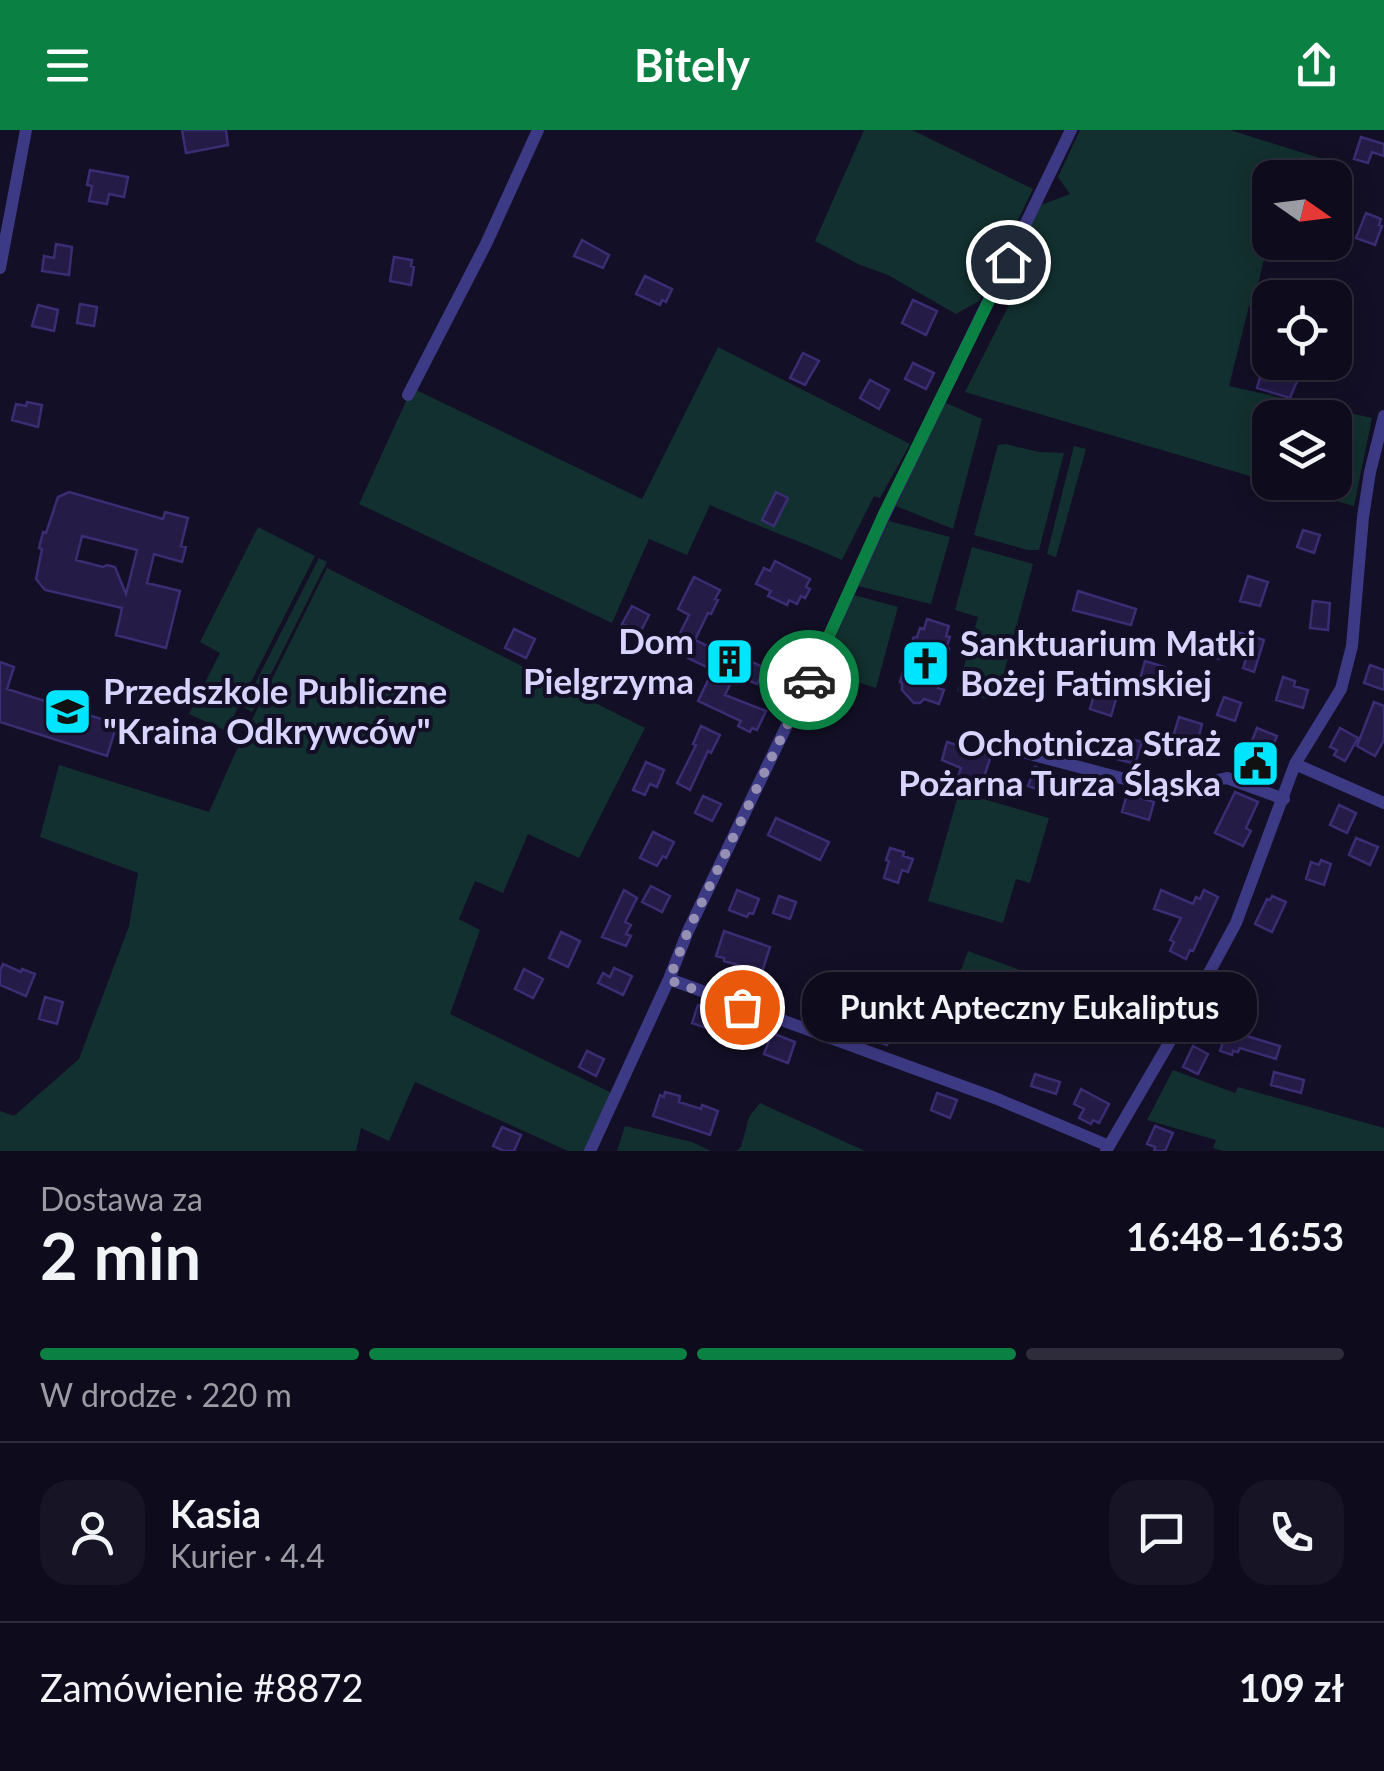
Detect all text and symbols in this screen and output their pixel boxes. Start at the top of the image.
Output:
icon: menu [40,38,95,93]
text: Bitely [634,38,750,92]
icon: share [1289,38,1344,93]
north arrow [1252,160,1352,260]
map controls [1252,160,1352,500]
pin [966,220,1051,305]
icon: home [981,235,1036,290]
button: locate [1252,280,1352,380]
button: layers [1252,400,1352,500]
place label: Dom Pielgrzyma [523,619,694,701]
place label: Sanktuarium Matki Bożej Fatimskiej [960,621,1256,703]
courier [759,630,859,730]
building icon: Dom Pielgrzyma [703,636,755,688]
church icon: Sanktuarium Matki Bożej Fatimskiej [899,638,951,690]
icon: car [782,653,837,708]
place label: Przedszkole Publiczne "Kraina Odkrywców" [103,669,447,751]
school or university icon: Przedszkole Publiczne "Kraina Odkrywców" [42,686,94,738]
place label: Ochotnicza Straż Pożarna Turza Śląska [898,721,1221,803]
public building icon: Ochotnicza Straż Pożarna Turza Śląska [1230,738,1282,790]
pin [700,965,785,1050]
callout: Punkt Apteczny Eukaliptus [802,972,1257,1042]
icon: bag [715,980,770,1035]
text: Punkt Apteczny Eukaliptus [840,987,1219,1026]
text: Dostawa za [40,1179,203,1218]
text: 16:48–16:53 [1126,1213,1344,1259]
text: 2 min [40,1216,201,1294]
text: W drodze · 220 m [40,1375,292,1414]
button: person [40,1480,145,1585]
button: chat [1109,1480,1214,1585]
button: phone [1239,1480,1344,1585]
text: Kasia [170,1490,261,1536]
text: Kurier · 4.4 [170,1536,325,1575]
text: Zamówienie #8872 [40,1664,364,1710]
text: 109 zł [1239,1664,1344,1710]

